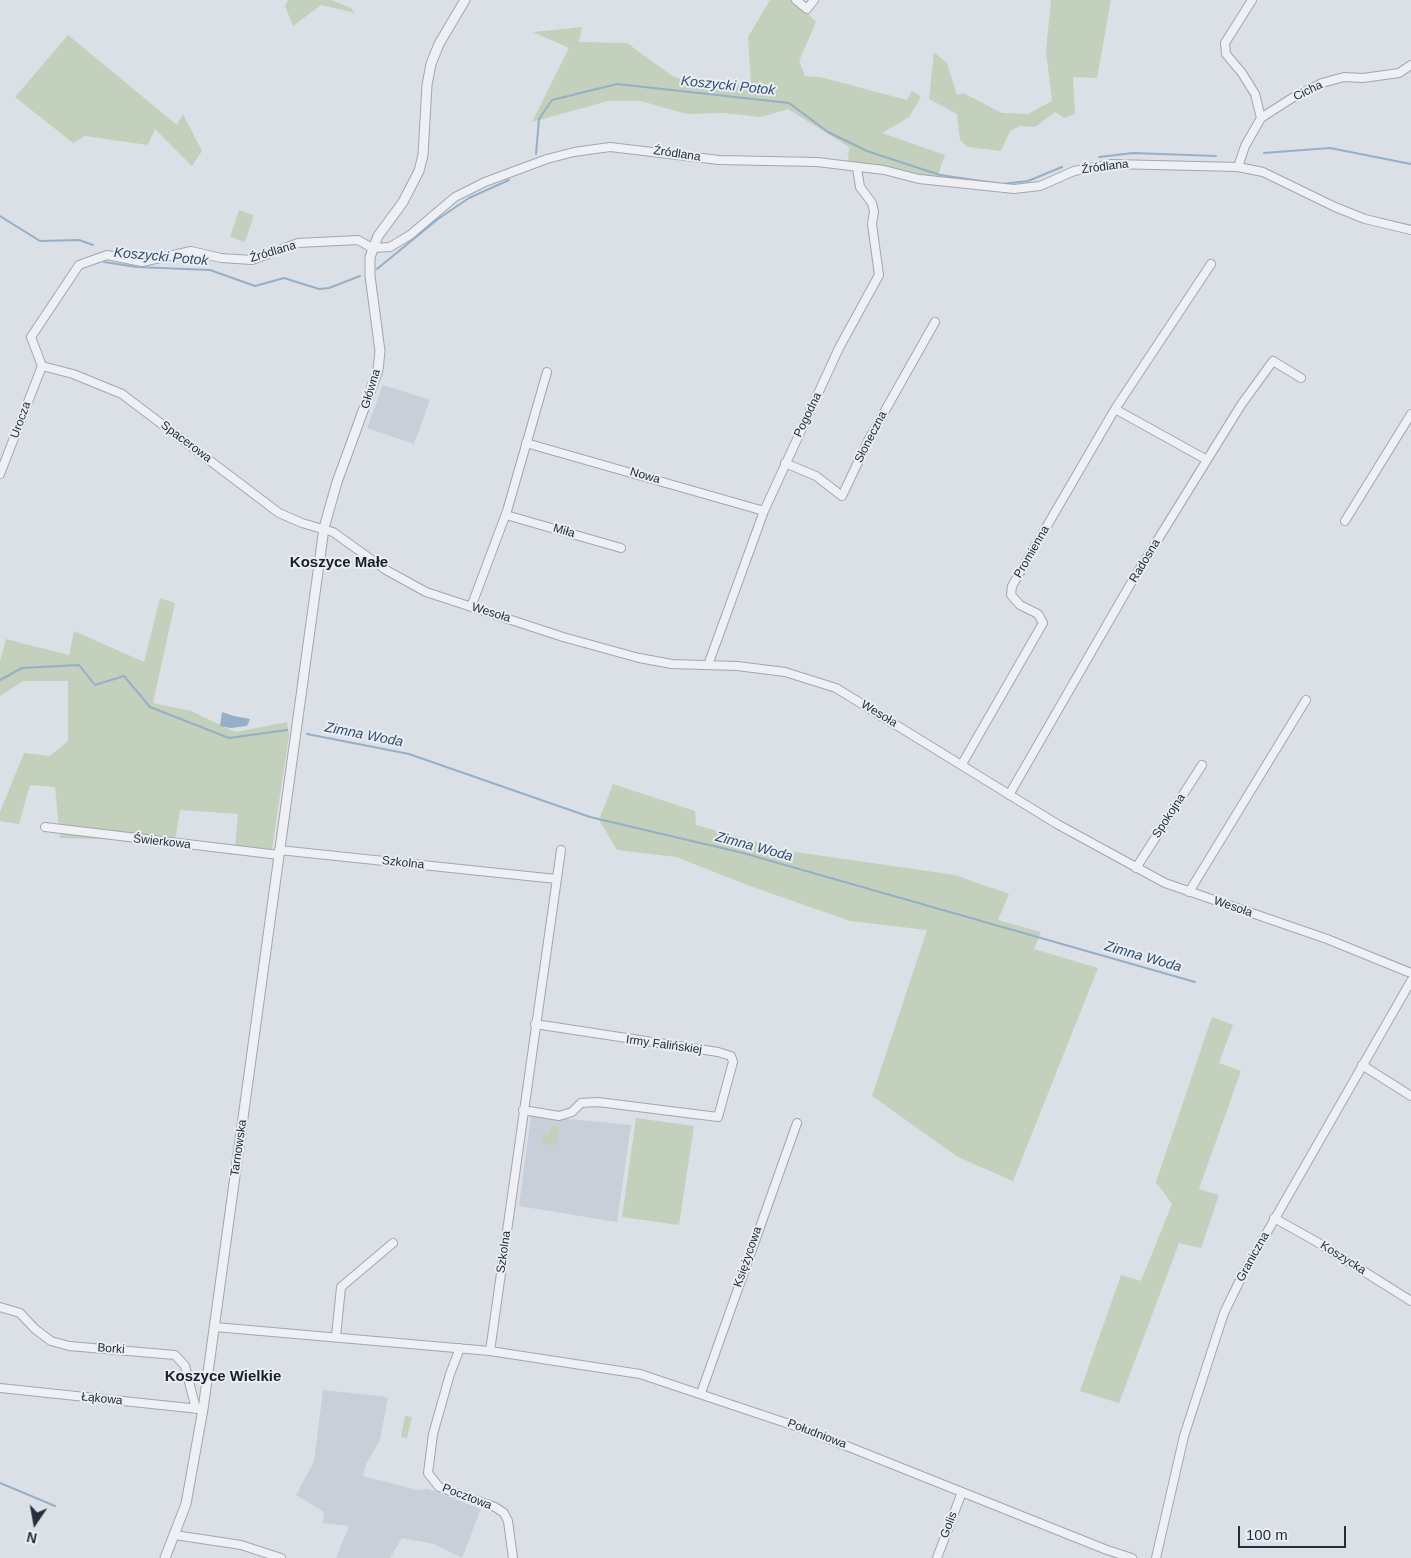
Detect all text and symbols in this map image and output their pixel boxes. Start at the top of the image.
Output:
water label: Koszycki Potok [680,73,776,99]
street label: Cicha [1291,78,1325,104]
street label: Źródlana [653,144,701,164]
street label: Źródlana [1081,157,1129,177]
street label: Źródlana [248,238,298,266]
water label: Koszycki Potok [113,244,209,270]
street label: Główna [358,367,384,411]
street label: Pogodna [791,390,825,440]
street label: Urocza [8,400,34,440]
street label: Słoneczna [852,409,890,465]
street label: Spacerowa [158,418,214,466]
street label: Nowa [628,465,662,487]
street label: Miła [551,521,577,541]
street label: Promienna [1011,523,1053,581]
street label: Radosna [1126,537,1164,585]
district label: Koszyce Małe [290,554,388,572]
street label: Wesoła [470,600,512,626]
street label: Wesoła [858,698,900,730]
water label: Zimna Woda [323,719,405,751]
street label: Spokojna [1149,791,1189,841]
water label: Zimna Woda [713,829,795,865]
street label: Świerkowa [132,832,192,852]
street label: Szkolna [381,854,425,872]
street label: Wesoła [1212,894,1254,920]
water label: Zimna Woda [1103,938,1183,976]
street label: Irmy Falińskiej [625,1033,703,1057]
street label: Tarnowska [228,1119,250,1177]
street label: Księżycowa [731,1225,765,1289]
street label: Szkolna [494,1230,514,1274]
street label: Graniczna [1233,1230,1273,1284]
street label: Koszycka [1317,1238,1369,1278]
street label: Borki [97,1341,125,1357]
district label: Koszyce Wielkie [165,1368,281,1386]
street label: Łąkowa [81,1390,123,1408]
street label: Południowa [785,1416,849,1452]
street label: Pocztowa [440,1481,494,1513]
north arrow [10,1498,60,1548]
street label: Golis [937,1510,961,1540]
scale bar [1241,1516,1348,1548]
text: 100 m [1246,1526,1288,1543]
text: N [25,1529,38,1547]

